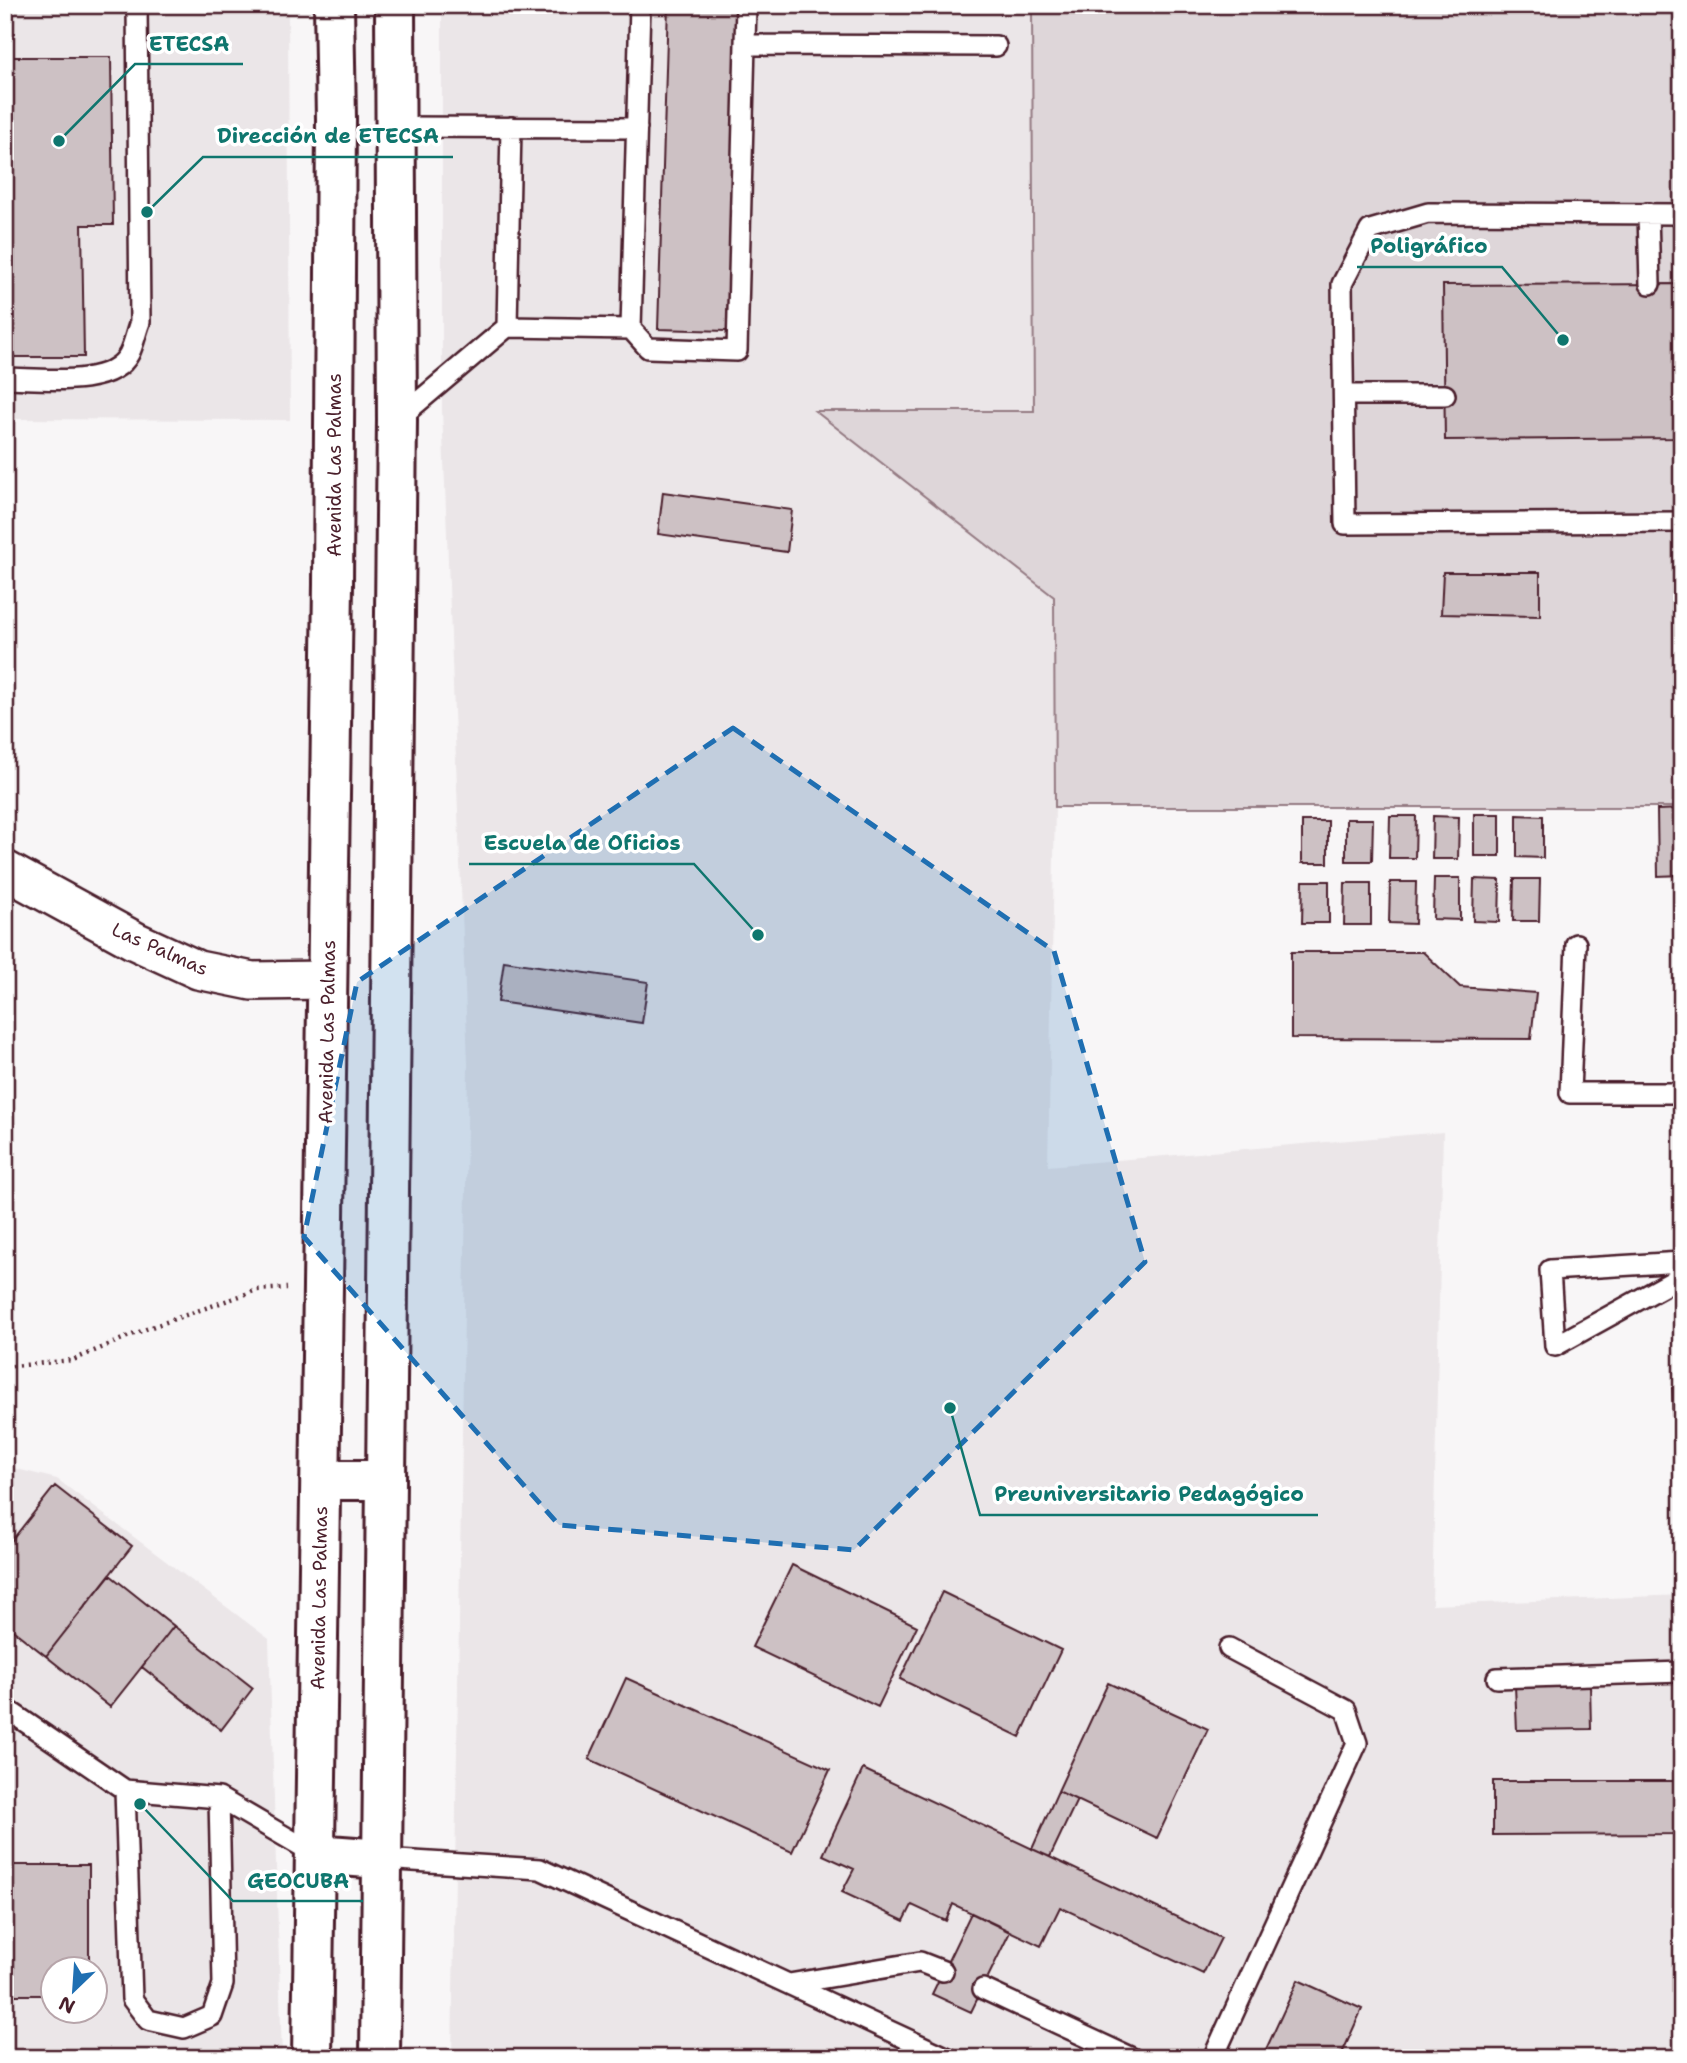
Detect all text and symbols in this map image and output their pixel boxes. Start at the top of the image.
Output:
callout: ETECSA [135,22,243,64]
text: ETECSA [149,30,229,58]
callout: Dirección de ETECSA [203,115,453,157]
text: Dirección de ETECSA [217,122,439,150]
callout: Poligráfico [1357,225,1502,267]
text: Poligráfico [1370,232,1488,260]
street label: Avenida Las Palmas [322,373,347,557]
callout: Escuela de Oficios [469,822,694,864]
text: Escuela de Oficios [484,829,680,857]
street label: Las Palmas [108,917,212,981]
street label: Avenida Las Palmas [313,940,341,1124]
callout: Preuniversitario Pedagógico [980,1473,1318,1515]
text: Preuniversitario Pedagógico [994,1480,1304,1508]
street label: Avenida Las Palmas [305,1506,333,1690]
callout: GEOCUBA [233,1859,363,1901]
text: GEOCUBA [247,1867,349,1895]
north arrow [38,1954,108,2024]
text: N [55,1990,79,2019]

